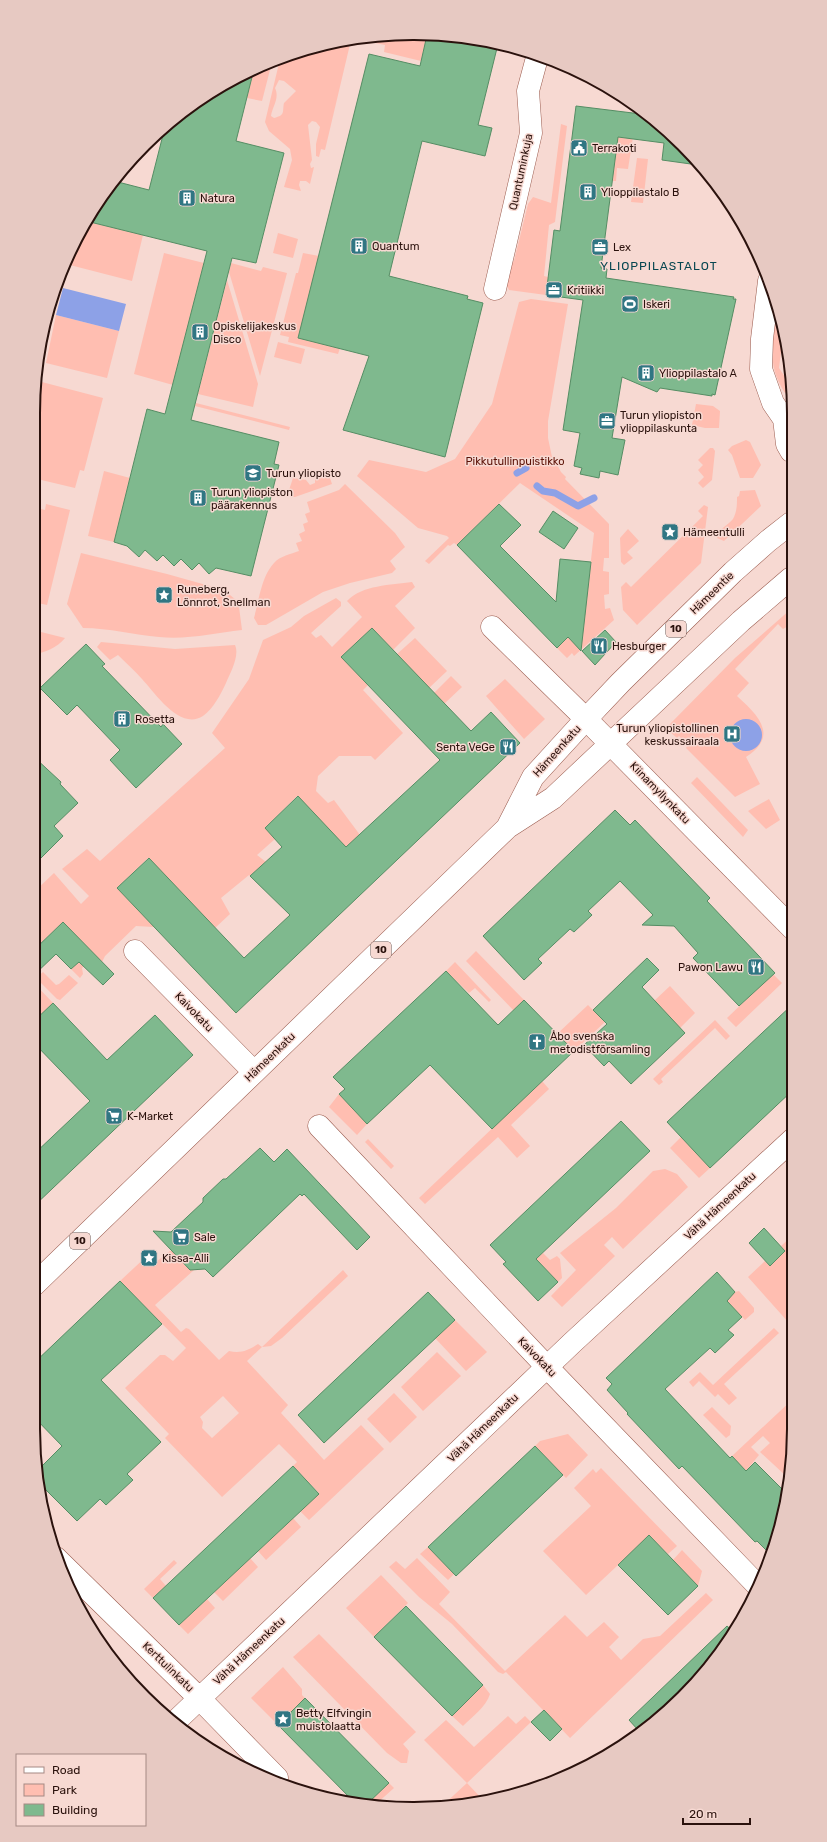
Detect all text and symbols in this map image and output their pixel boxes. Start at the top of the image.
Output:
street label: Quantuminkuja [507,133,535,211]
public building icon: Terrakoti [569,138,589,158]
place label: Terrakoti [592,142,636,155]
building icon: Ylioppilastalo B [578,182,598,202]
place label: Ylioppilastalo B [601,186,679,199]
building icon: Natura [177,188,197,208]
place label: Natura [200,192,235,205]
building icon: Quantum [349,236,369,256]
office icon: Lex [590,237,610,257]
place label: Quantum [372,240,420,253]
place label: Lex [613,241,631,254]
district label: YLIOPPILASTALOT [600,259,718,273]
office icon: Kritiikki [544,280,564,300]
place label: Kritiikki [567,284,604,297]
sports icon: Iskeri [620,294,640,314]
place label: Iskeri [643,298,670,311]
place label: Opiskelijakeskus Disco [213,320,297,346]
building icon: Opiskelijakeskus Disco [190,322,210,342]
building icon: Ylioppilastalo A [636,363,656,383]
place label: Ylioppilastalo A [659,367,738,380]
place label: Turun yliopiston ylioppilaskunta [620,409,702,435]
office icon: Turun yliopiston ylioppilaskunta [597,411,617,431]
park label: Pikkutullinpuistikko [465,455,565,468]
school or university icon: Turun yliopisto [243,463,263,483]
place label: Turun yliopisto [266,467,341,480]
place label: Turun yliopiston päärakennus [211,486,293,512]
building icon: Turun yliopiston päärakennus [188,488,208,508]
place icon: Hämeentulli [660,522,680,542]
place label: Hämeentulli [683,526,745,539]
street label: Hämeentie [687,569,737,617]
place label: Runeberg, Lönnrot, Snellman [177,583,270,609]
place icon: Runeberg, Lönnrot, Snellman [154,585,174,605]
road number: 10 [666,621,686,637]
restaurant icon: Hesburger [589,636,609,656]
place label: Hesburger [612,640,667,653]
building icon: Rosetta [112,709,132,729]
place label: Rosetta [135,713,175,726]
street label: Hämeenkatu [530,722,584,780]
place label: Turun yliopistollinen keskussairaala [616,722,719,748]
hospital icon: Turun yliopistollinen keskussairaala [722,724,742,744]
restaurant icon: Senta VeGe [498,737,518,757]
place label: Senta VeGe [436,741,495,754]
street label: Kiinamyllynkatu [627,759,693,827]
road number: 10 [371,942,391,958]
restaurant icon: Pawon Lawu [746,957,766,977]
place label: Pawon Lawu [678,961,743,974]
street label: Kaivokatu [172,990,216,1034]
street label: Hämeenkatu [242,1030,298,1084]
place label: Åbo svenska metodistförsamling [550,1030,650,1056]
church icon: Åbo svenska metodistförsamling [527,1032,547,1052]
supermarket icon: K-Market [104,1106,124,1126]
place label: K-Market [127,1110,174,1123]
street label: Vähä Hämeenkatu [681,1169,759,1243]
supermarket icon: Sale [171,1227,191,1247]
place label: Sale [194,1231,216,1244]
road number: 10 [70,1233,90,1249]
place icon: Kissa-Alli [139,1248,159,1268]
place label: Kissa-Alli [162,1252,209,1265]
street label: Kaivokatu [515,1335,559,1379]
street label: Vähä Hämeenkatu [445,1391,521,1465]
street label: Vähä Hämeenkatu [210,1614,288,1688]
street label: Kerttulinkatu [140,1639,196,1695]
place label: Betty Elfvingin muistolaatta [296,1707,371,1733]
place icon: Betty Elfvingin muistolaatta [273,1709,293,1729]
legend [16,1754,146,1826]
text: Road [52,1763,80,1777]
text: Park [52,1783,78,1797]
scale bar [683,1800,750,1826]
text: Building [52,1803,98,1817]
text: 20 m [689,1807,717,1821]

